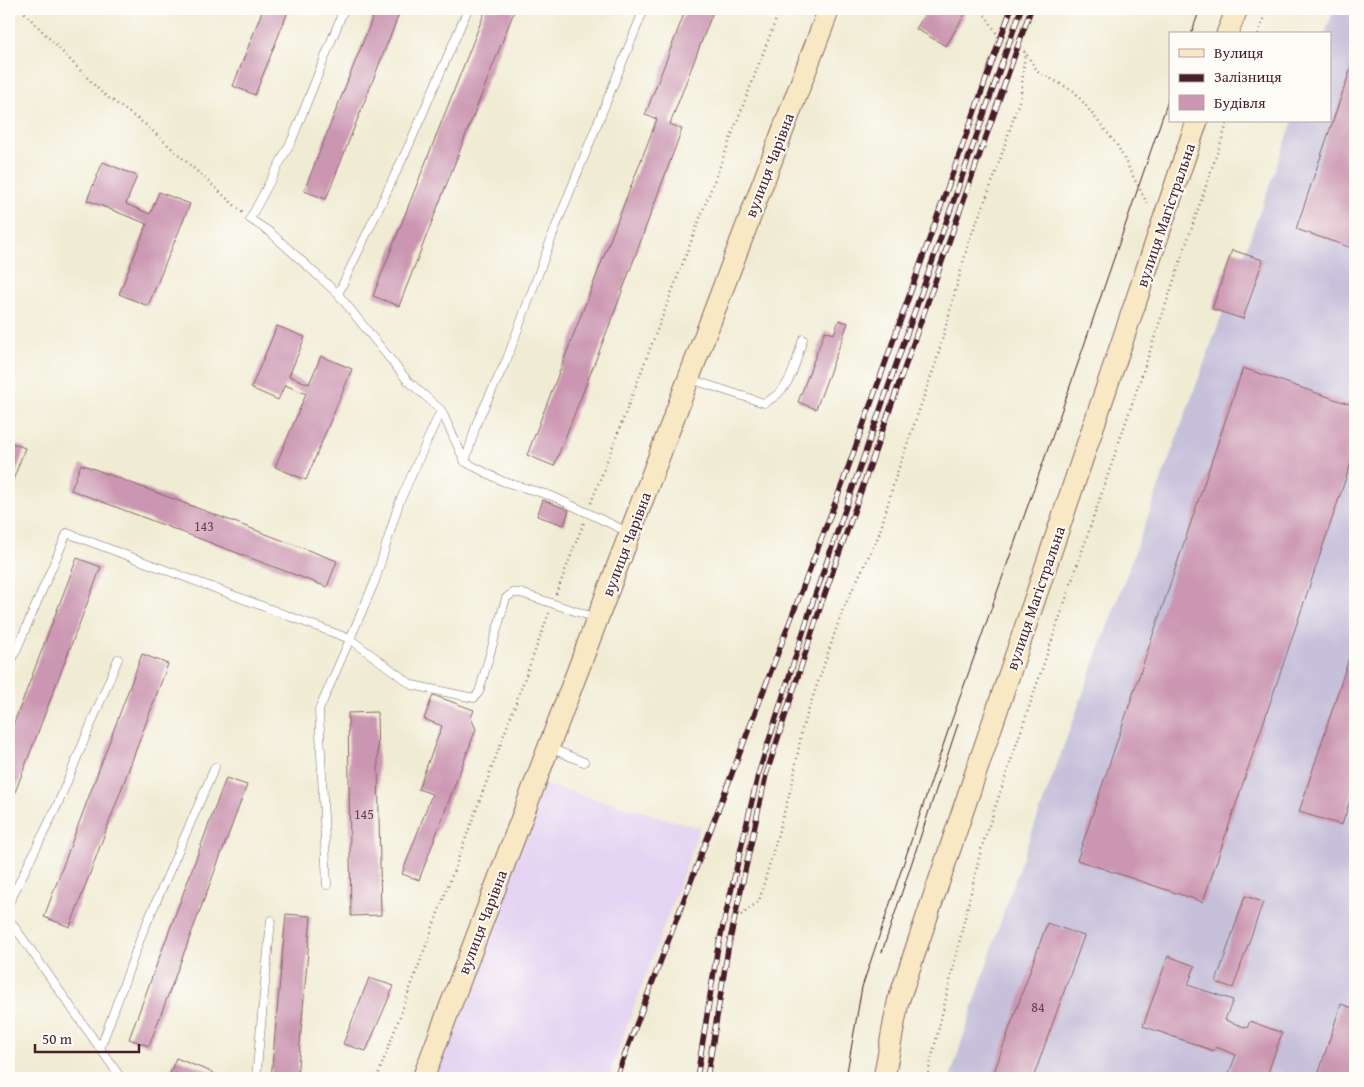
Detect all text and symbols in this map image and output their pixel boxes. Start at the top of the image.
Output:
legend [1169,32,1332,122]
text: Вулиця [1214,42,1264,63]
text: Залізниця [1214,66,1282,87]
text: Будівля [1214,92,1266,113]
street label: вулиця Чарівна [738,109,800,221]
street label: вулиця Магістральна [1129,139,1201,290]
street label: вулиця Чарівна [595,488,657,600]
house number: 143 [194,516,214,536]
street label: вулиця Магістральна [999,522,1071,673]
house number: 145 [354,804,374,824]
street label: вулиця Чарівна [451,866,513,978]
house number: 84 [1031,997,1045,1017]
scale bar [35,1022,139,1054]
text: 50 m [42,1028,73,1049]

